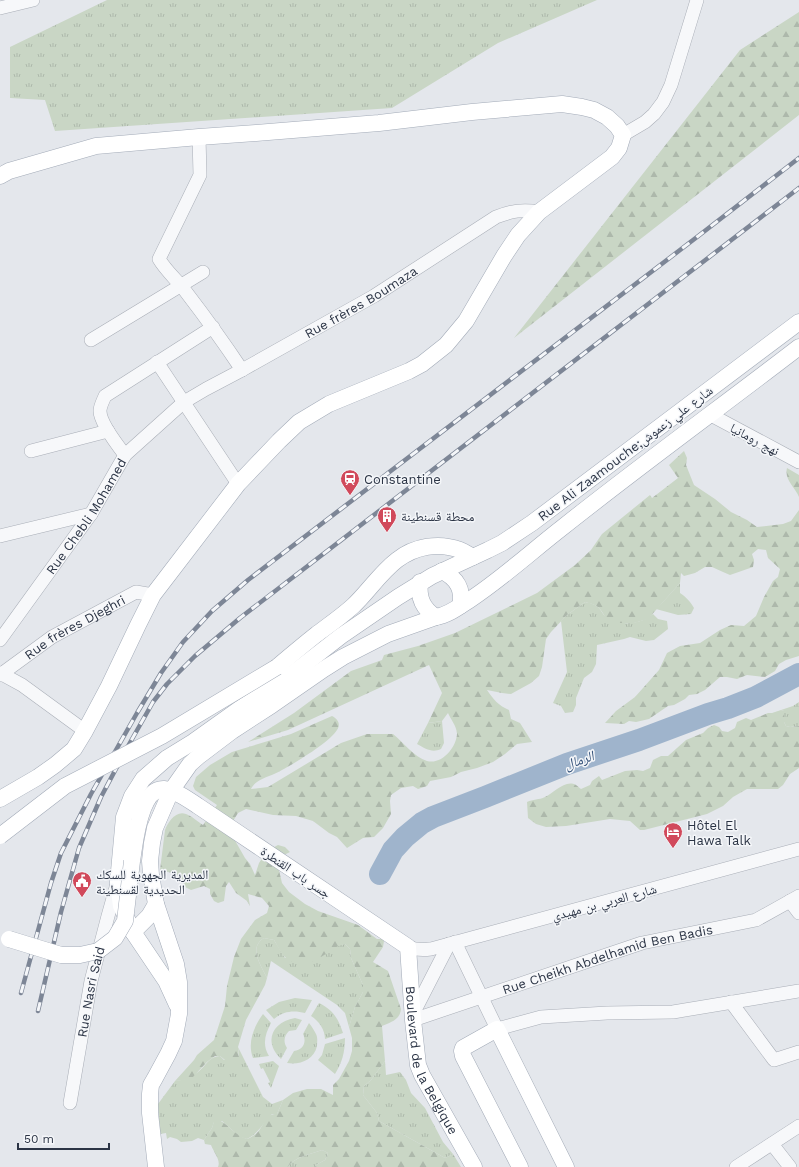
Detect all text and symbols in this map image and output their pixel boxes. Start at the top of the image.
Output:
street label: Rue frères Boumaza [302,263,421,341]
street label: Rue Ali Zaamouche;شارع علي زعموش [535,383,718,527]
street label: نهج رومانيا [727,420,782,460]
street label: Rue Chebli Mohamed [43,456,130,577]
station icon: Constantine [339,468,361,496]
place label: Constantine [364,472,441,487]
building icon: محطة قسنطينة [376,505,398,533]
place label: محطة قسنطينة [401,509,475,524]
street label: Rue frères Djeghri [22,592,128,663]
water label: الرمال [562,747,598,774]
place label: Hôtel El Hawa Talk [687,818,751,848]
hotel icon: Hôtel El Hawa Talk [662,821,684,849]
street label: جسر باب القنطرة [257,843,334,902]
place label: المديرية الجهوية للسكك الحديدية لقسنطينة [96,867,208,897]
public building icon: المديرية الجهوية للسكك الحديدية لقسنطينة [71,870,93,898]
street label: شارع العربي بن مهيدي [550,881,659,927]
street label: Rue Cheikh Abdelhamid Ben Badis [500,922,714,997]
street label: Rue Nasri Said [74,945,108,1039]
street label: Boulevard de la Belgique [403,985,461,1137]
scale bar [18,1125,109,1151]
text: 50 m [24,1132,54,1146]

